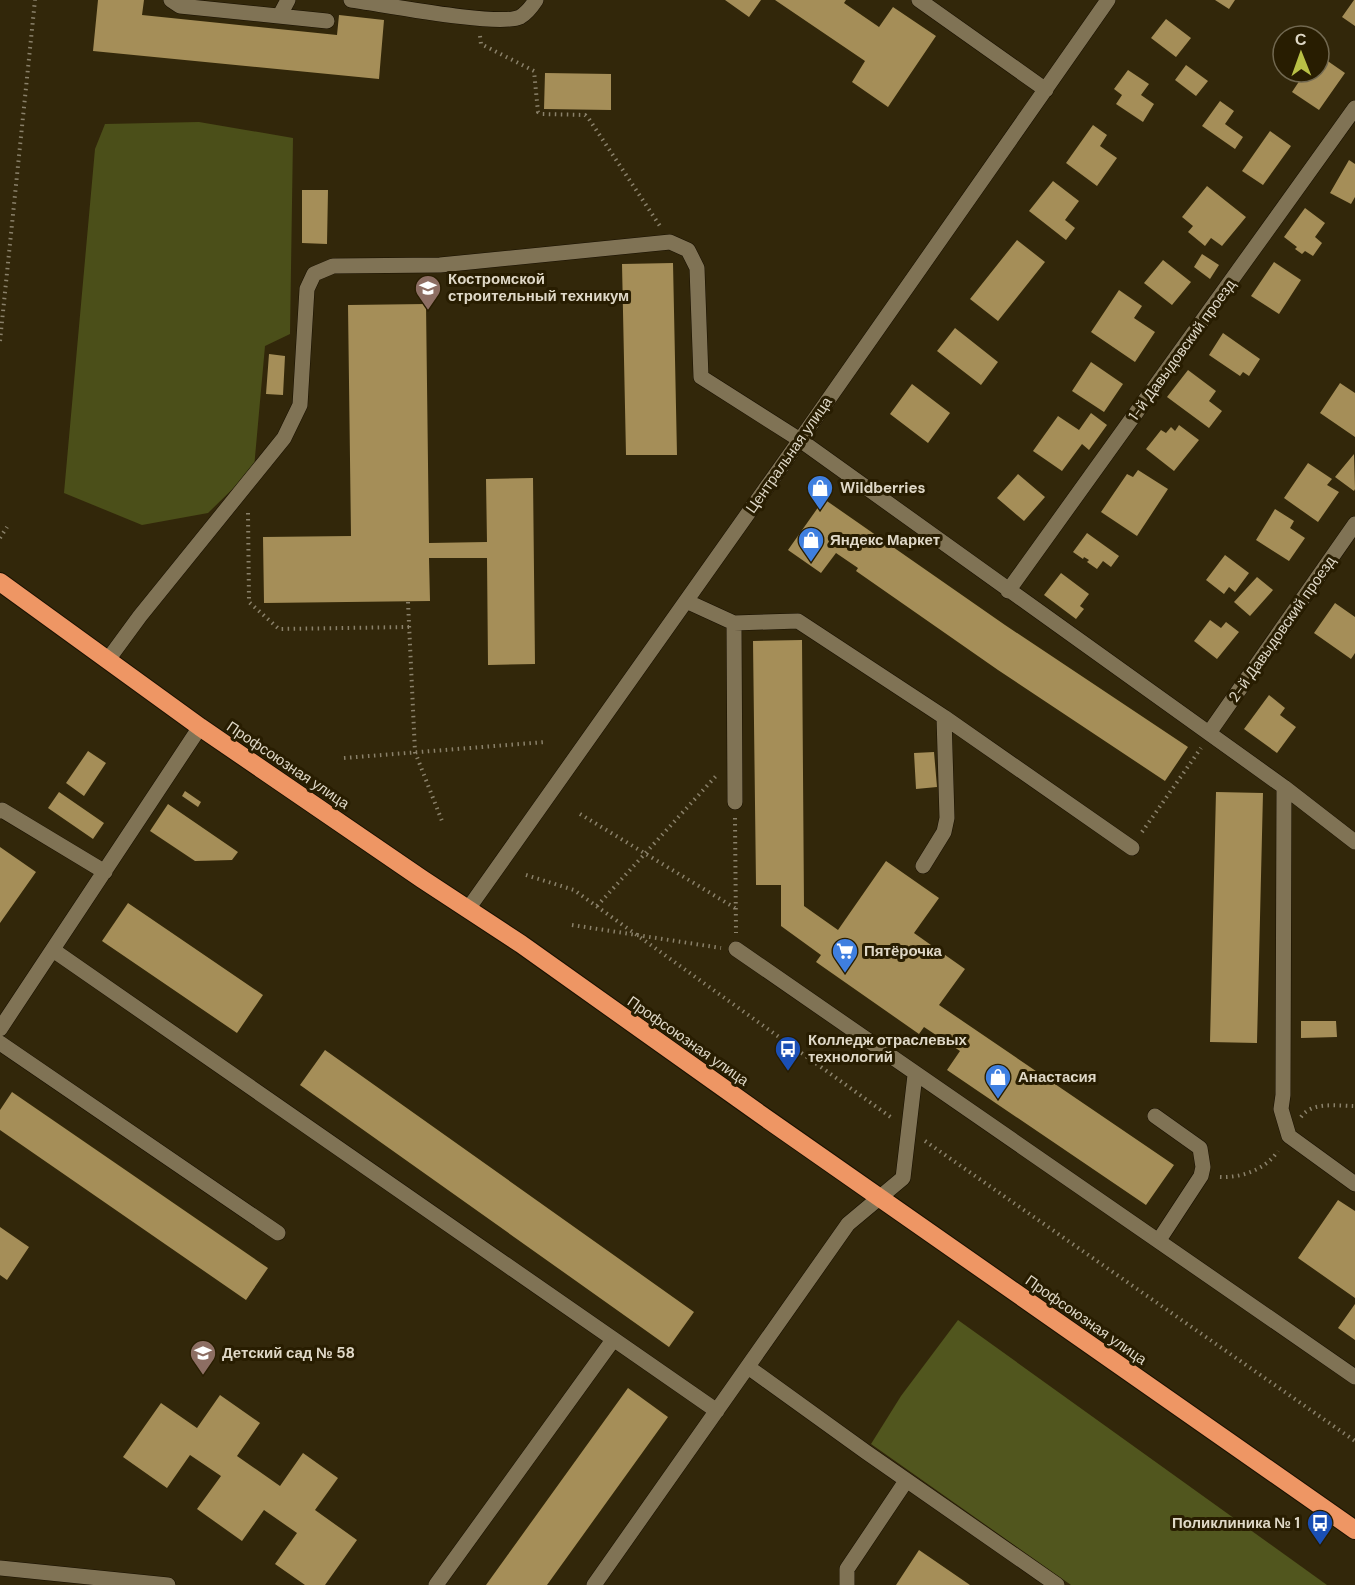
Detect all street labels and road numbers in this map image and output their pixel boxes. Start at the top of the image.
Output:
street label: 1-й Давыдовский проезд [1124,275,1240,425]
street label: Центральная улица [741,392,837,517]
street label: 2-й Давыдовский проезд [1224,552,1340,706]
street label: Профсоюзная улица [223,716,354,814]
street label: Профсоюзная улица [623,992,753,1091]
street label: Профсоюзная улица [1021,1271,1151,1370]

